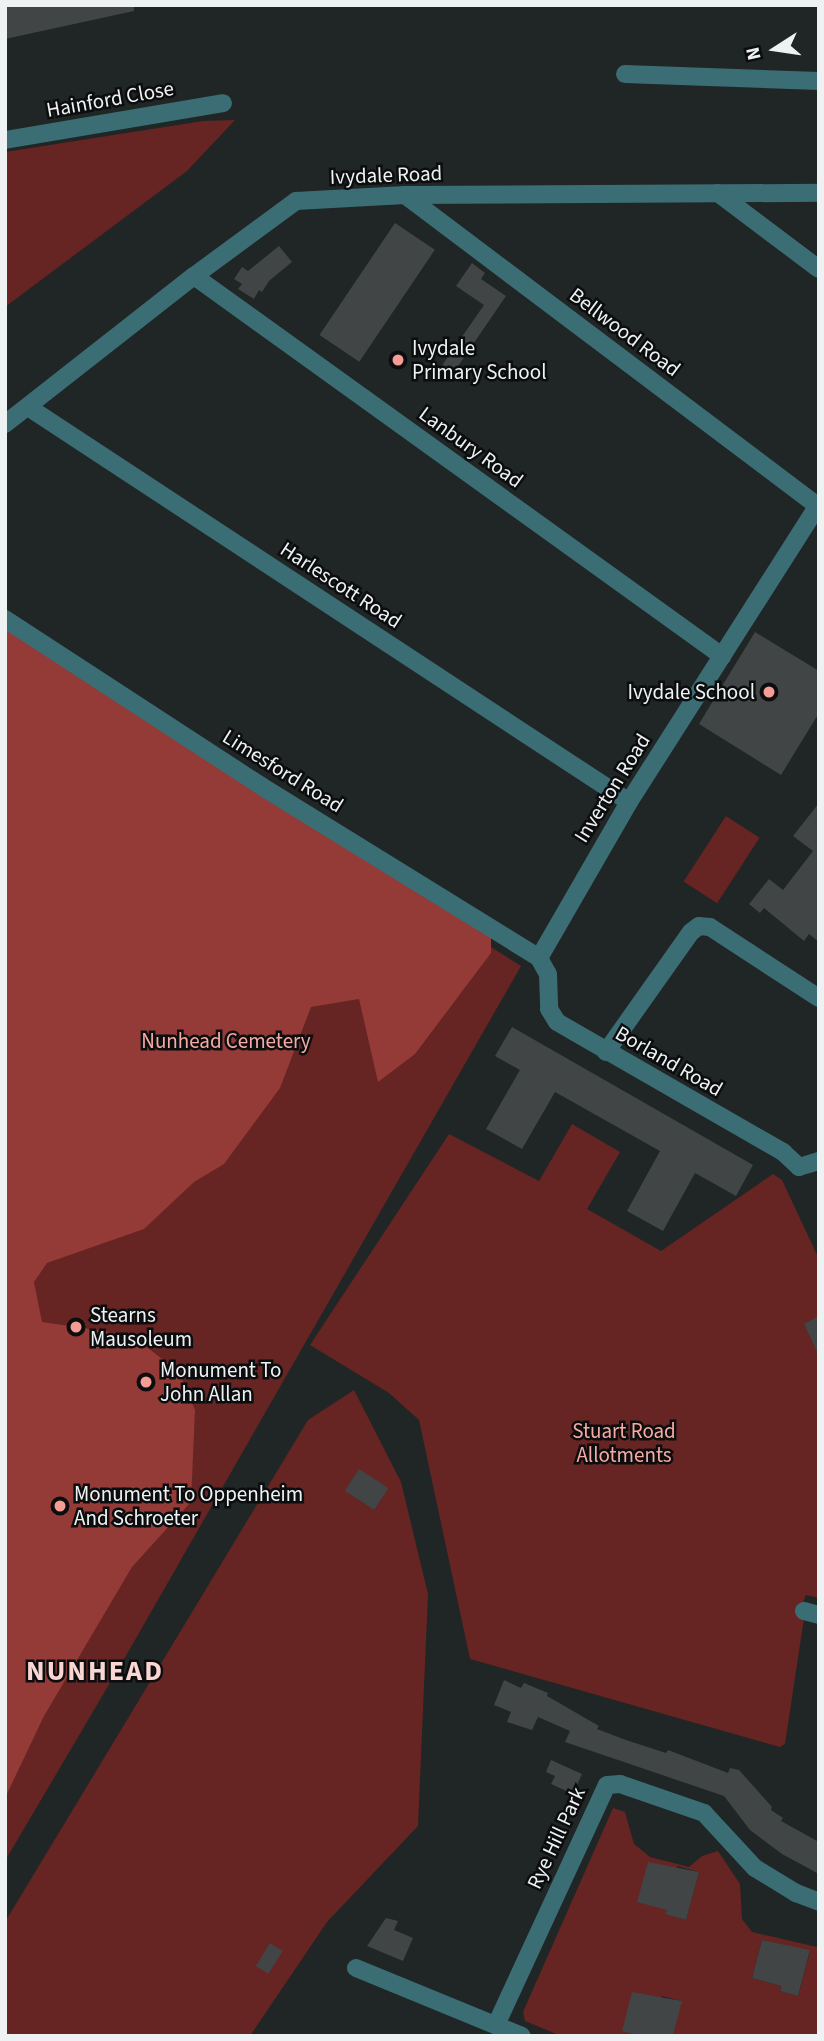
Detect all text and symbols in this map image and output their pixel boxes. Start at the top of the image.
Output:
north arrow [740,14,810,84]
text: N [739,44,768,62]
street label: Hainford Close [44,75,176,123]
street label: Ivydale Road [329,160,443,190]
street label: Bellwood Road [565,282,685,382]
place label: Ivydale Primary School [412,335,546,385]
marker: Ivydale Primary School [390,352,406,368]
street label: Lanbury Road [414,401,528,493]
street label: Harlescott Road [276,536,406,634]
place label: Ivydale School [627,679,755,705]
marker: Ivydale School [761,684,777,700]
street label: Limesford Road [218,724,348,818]
street label: Inverton Road [569,729,655,847]
street label: Borland Road [611,1020,727,1102]
park label: Nunhead Cemetery [141,1028,311,1054]
place label: Stearns Mausoleum [90,1302,192,1352]
marker: Stearns Mausoleum [68,1319,84,1335]
place label: Monument To John Allan [160,1357,281,1407]
marker: Monument To John Allan [138,1374,154,1390]
park label: Stuart Road Allotments [572,1418,676,1468]
place label: Monument To Oppenheim And Schroeter [74,1481,303,1531]
marker: Monument To Oppenheim And Schroeter [52,1498,68,1514]
district label: NUNHEAD [27,1654,163,1688]
street label: Rye Hill Park [521,1783,591,1893]

